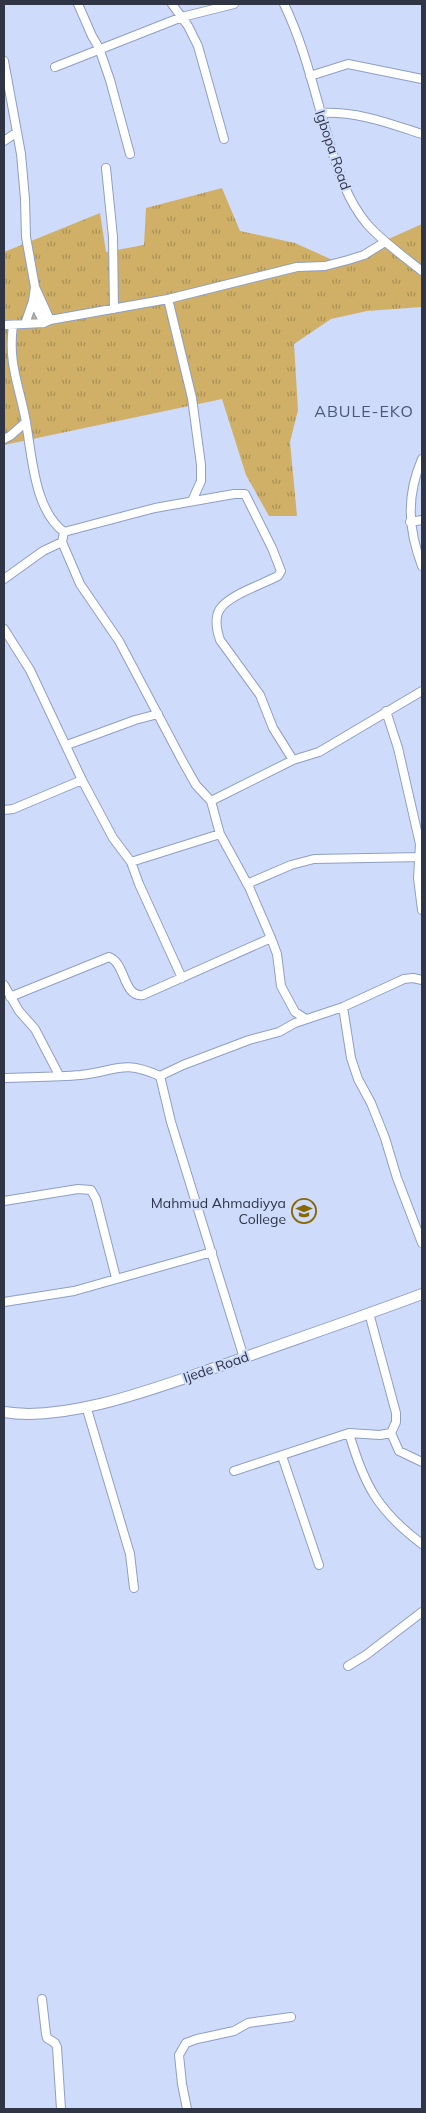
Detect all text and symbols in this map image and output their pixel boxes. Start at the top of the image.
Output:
street label: Igbopa Road [311,108,355,192]
district label: ABULE-EKO [314,401,414,421]
place label: Mahmud Ahmadiyya College [151,1194,286,1228]
school or university icon: Mahmud Ahmadiyya College [291,1198,317,1224]
street label: Ijede Road [181,1347,251,1387]

